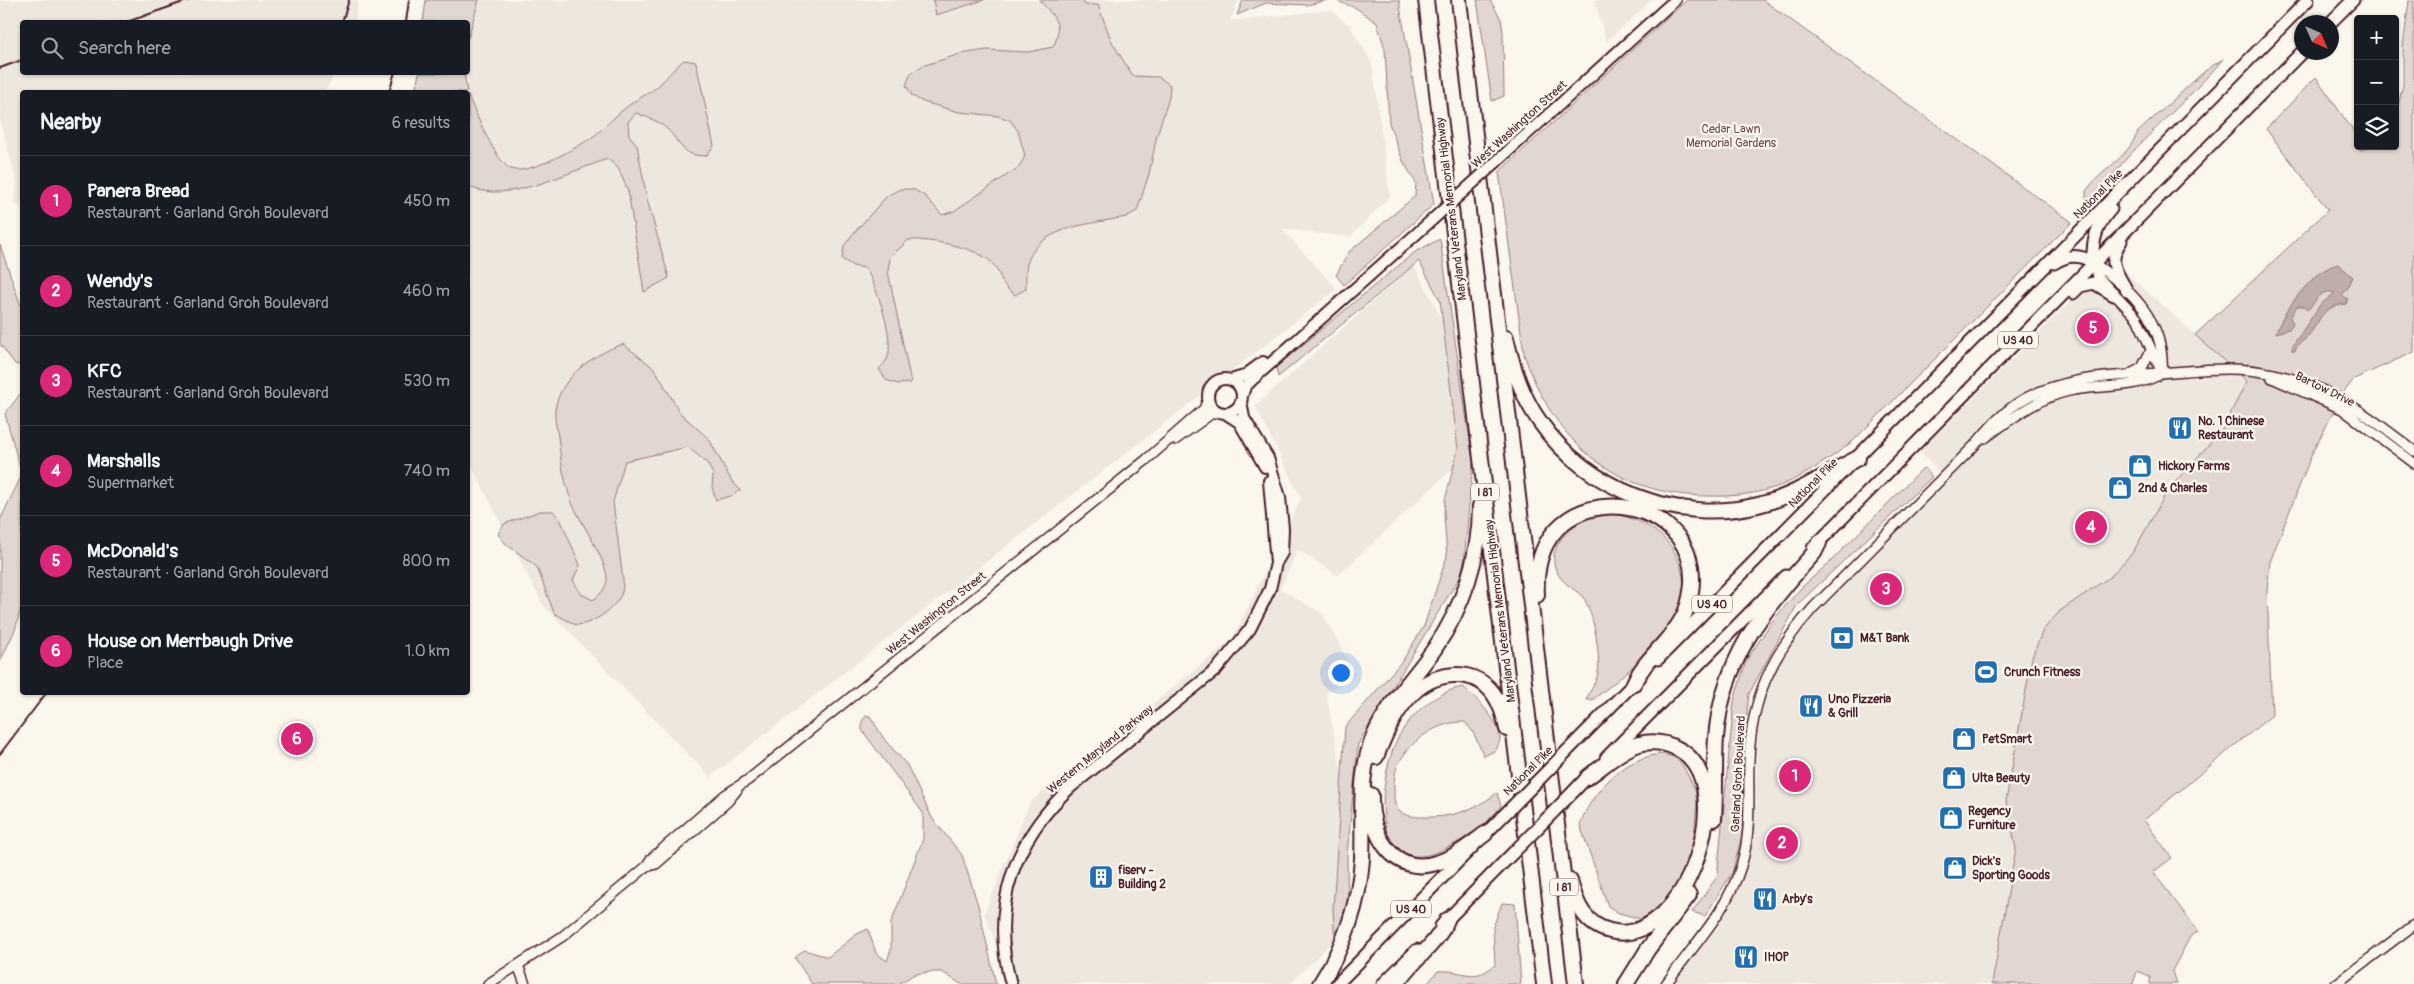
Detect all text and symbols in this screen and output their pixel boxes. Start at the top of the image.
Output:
north arrow [2294,15,2339,60]
map controls [2354,15,2399,150]
button: + [2354,15,2399,60]
search box [20,20,470,75]
icon: search [38,34,66,62]
text: Search here [78,36,171,60]
button: − [2354,60,2399,105]
street label: West Washington Street [1468,77,1570,171]
button: layers [2354,105,2399,150]
text: Nearby [40,109,101,136]
text: 6 results [392,113,450,133]
street label: Maryland Veterans Memorial Highway [1433,117,1470,301]
park label: Cedar Lawn Memorial Gardens [1686,122,1777,151]
street label: National Pike [2070,166,2126,222]
text: Panera Bread [87,179,190,203]
text: 1 [53,191,59,211]
text: 450 m [403,191,450,211]
text: Restaurant · Garland Groh Boulevard [87,203,329,223]
text: Wendy's [87,269,152,293]
text: 2 [52,281,60,301]
text: 460 m [403,281,450,301]
text: Restaurant · Garland Groh Boulevard [87,293,329,313]
pin: 5 [2077,309,2109,347]
road number: US 40 [1998,332,2038,348]
text: KFC [87,359,122,383]
street label: Bartow Drive [2293,369,2357,410]
text: 3 [52,371,60,391]
text: 530 m [404,371,450,391]
text: Restaurant · Garland Groh Boulevard [87,383,329,403]
place label: No. 1 Chinese Restaurant [2198,414,2265,443]
restaurant icon: No. 1 Chinese Restaurant [2167,415,2193,441]
text: Marshalls [87,449,160,473]
shop icon: Hickory Farms [2127,453,2153,479]
street label: National Pike [1785,455,1841,511]
place label: Hickory Farms [2158,459,2230,474]
text: 4 [51,461,61,481]
text: 740 m [404,461,450,481]
text: Supermarket [87,473,174,493]
shop icon: 2nd & Charles [2107,475,2133,501]
place label: 2nd & Charles [2138,481,2208,496]
road number: I 81 [1471,484,1499,501]
pin: 4 [2075,508,2107,546]
street label: Maryland Veterans Memorial Highway [1482,519,1519,703]
text: McDonald's [87,539,178,563]
text: 5 [52,551,60,571]
text: 800 m [402,551,450,571]
text: Restaurant · Garland Groh Boulevard [87,563,329,583]
street label: West Washington Street [883,568,989,658]
pin: 3 [1870,570,1902,608]
road number: US 40 [1692,596,1732,612]
bank icon: M&T Bank [1829,625,1855,651]
text: House on Merrbaugh Drive [87,629,293,653]
place label: M&T Bank [1860,631,1910,646]
text: 6 [51,641,61,661]
text: 1.0 km [405,641,450,661]
text: Place [87,653,123,673]
sports icon: Crunch Fitness [1973,659,1999,685]
your location [1328,660,1354,686]
place label: Crunch Fitness [2004,665,2081,680]
place label: Uno Pizzeria & Grill [1828,692,1892,721]
restaurant icon: Uno Pizzeria & Grill [1798,693,1824,719]
street label: Western Maryland Parkway [1044,702,1157,797]
street label: Garland Groh Boulevard [1728,715,1749,833]
pin: 6 [281,720,313,758]
shop icon: PetSmart [1951,726,1977,752]
place label: PetSmart [1982,732,2033,747]
street label: National Pike [1500,743,1556,799]
pin: 1 [1779,757,1811,795]
shop icon: Ulta Beauty [1941,765,1967,791]
place label: Ulta Beauty [1972,771,2031,786]
place label: Regency Furniture [1968,804,2016,833]
shop icon: Regency Furniture [1938,805,1964,831]
pin: 2 [1766,824,1798,862]
place label: Dick's Sporting Goods [1972,854,2050,883]
shop icon: Dick's Sporting Goods [1942,855,1968,881]
place label: fiserv - Building 2 [1118,863,1166,892]
building icon: fiserv - Building 2 [1088,864,1114,890]
road number: I 81 [1550,879,1578,896]
restaurant icon: Arby's [1752,886,1778,912]
place label: Arby's [1782,892,1813,907]
road number: US 40 [1391,901,1431,918]
restaurant icon: IHOP [1733,944,1759,970]
place label: IHOP [1764,950,1790,965]

